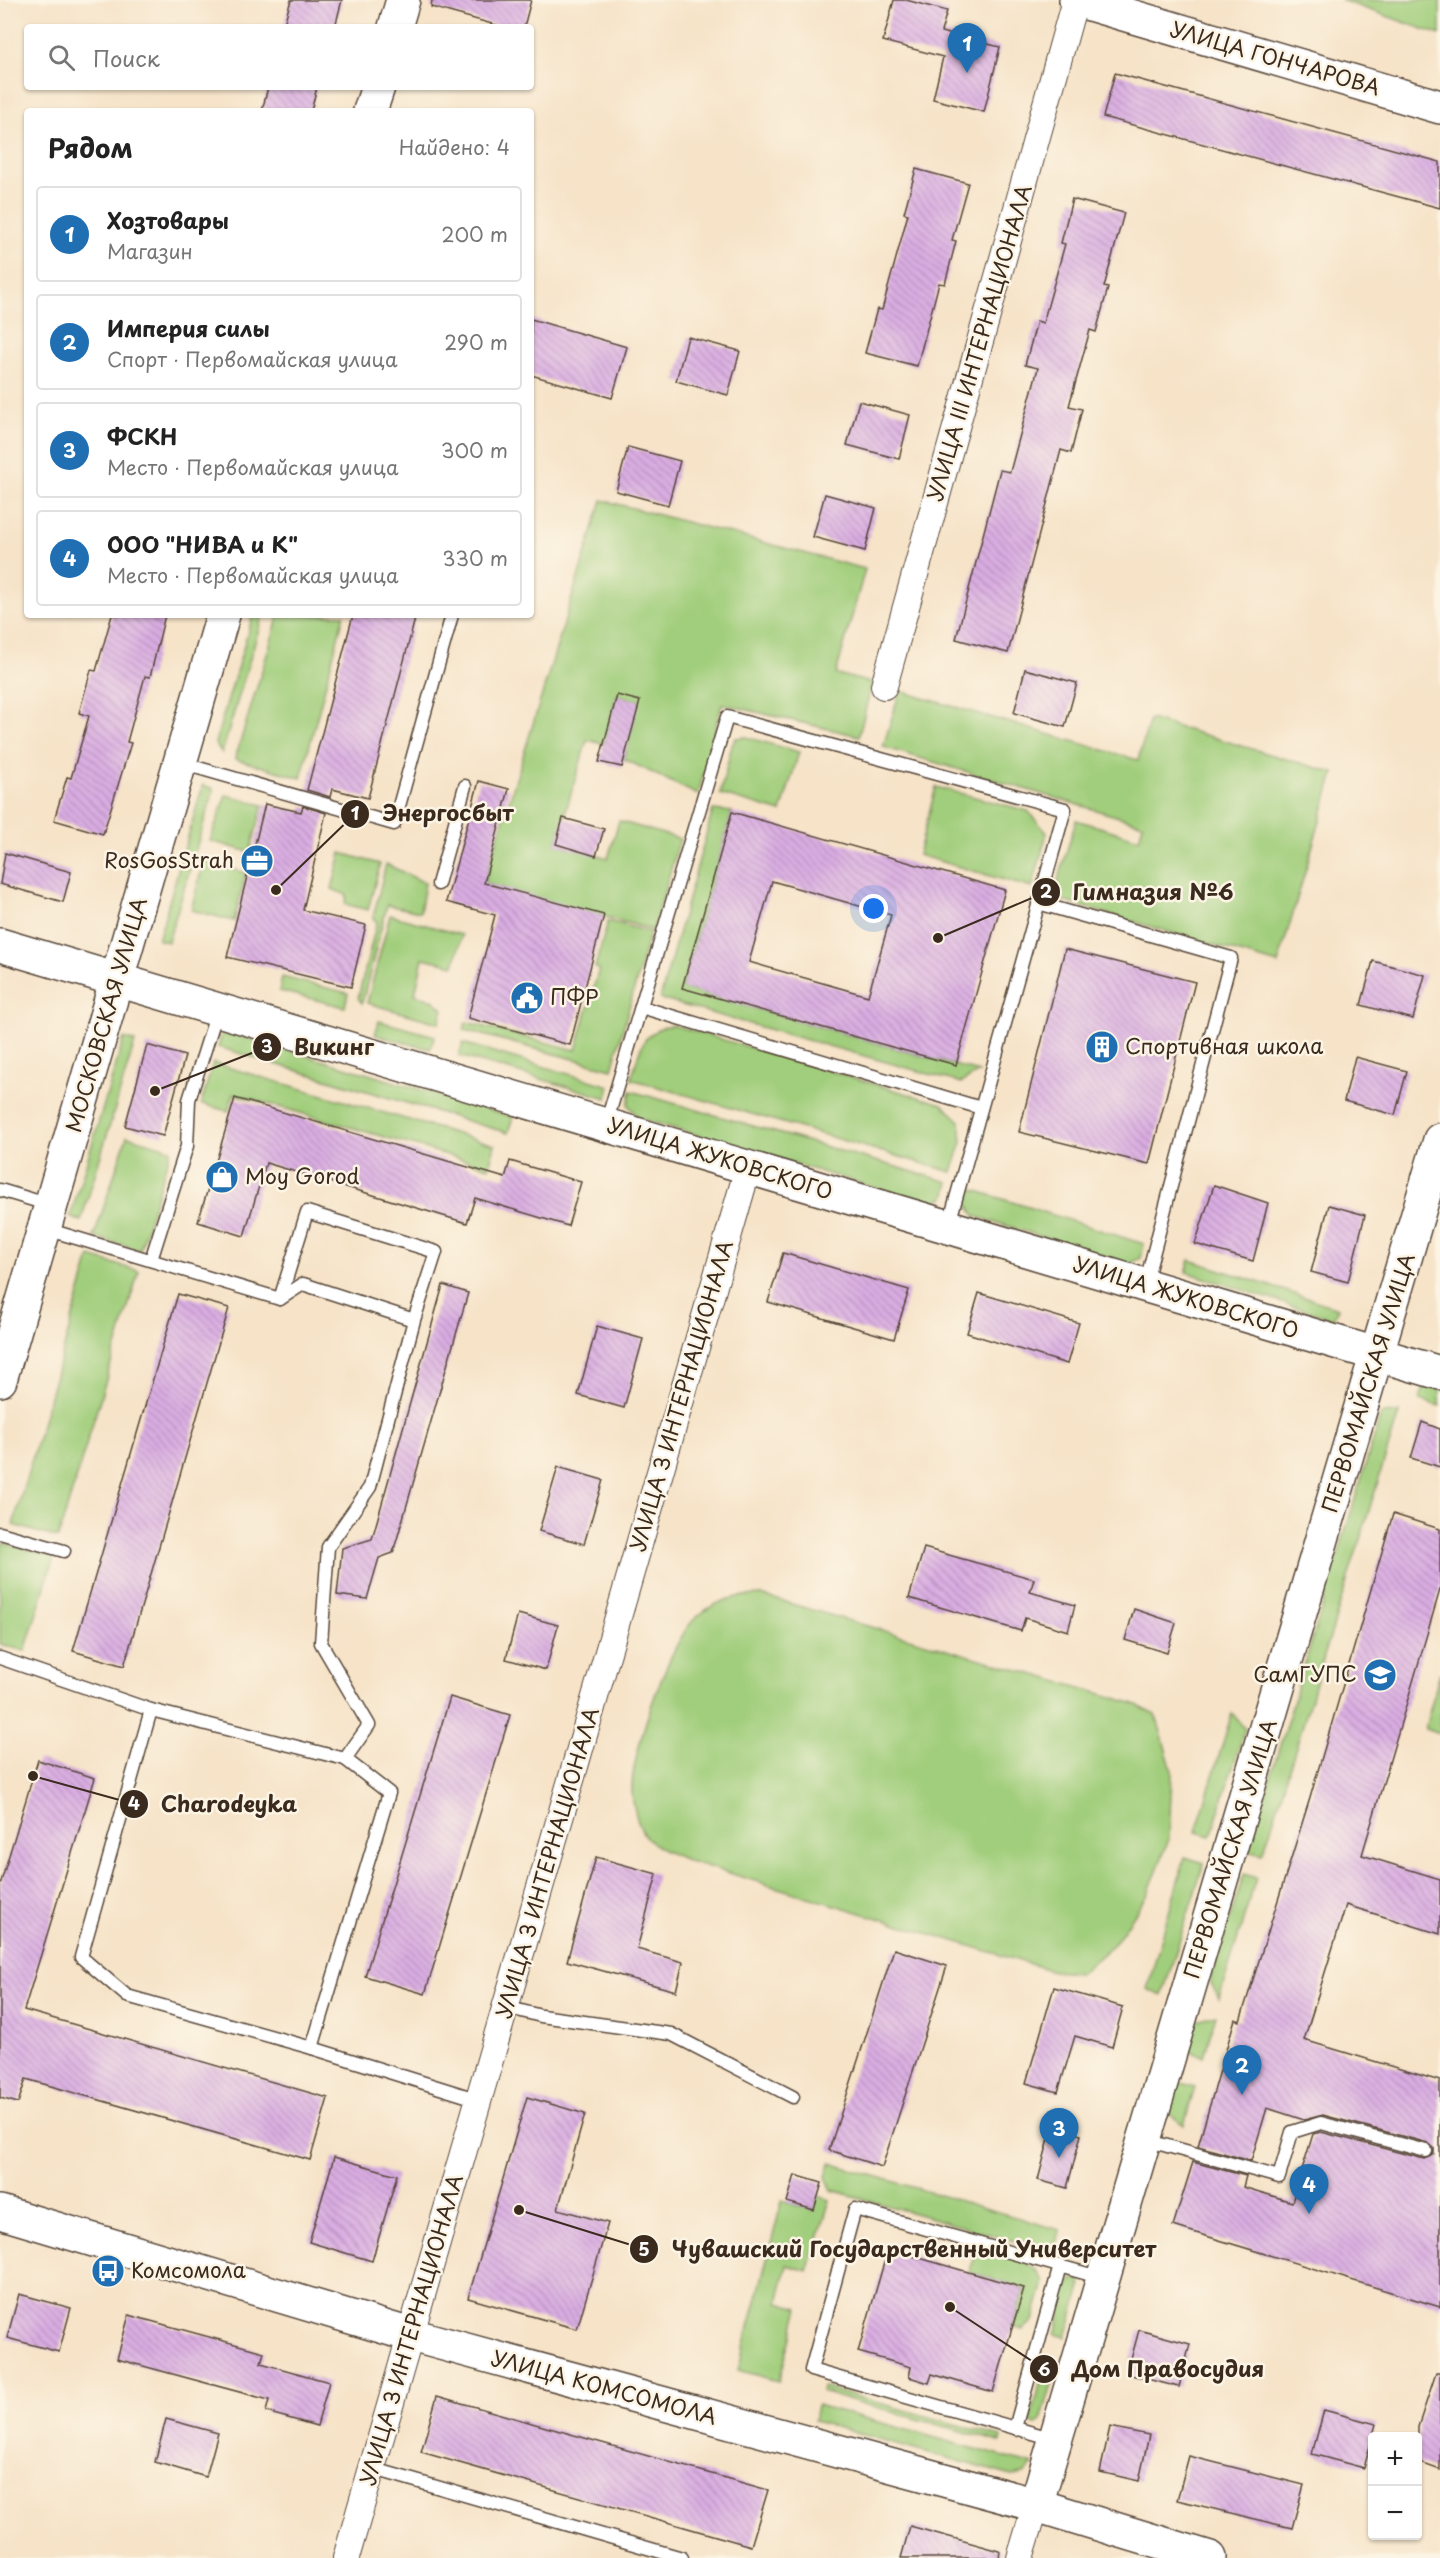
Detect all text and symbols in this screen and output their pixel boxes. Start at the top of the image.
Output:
street label: УЛИЦА ГОНЧАРОВА [1167,12,1384,102]
pin: 1 [948,23,986,73]
search box [24,24,534,90]
icon: search [45,41,78,74]
text: Поиск [93,41,160,74]
text: Рядом [48,128,133,167]
text: Найдено: 4 [399,132,510,162]
street label: УЛИЦА III ИНТЕРНАЦИОНАЛА [918,180,1039,504]
text: Хозтовары [107,203,229,236]
text: 1 [65,219,74,249]
text: 200 m [441,219,508,249]
text: Магазин [107,236,193,266]
text: Империя силы [107,311,270,344]
text: 2 [62,327,77,357]
text: 290 m [444,327,508,357]
text: Спорт · Первомайская улица [107,344,397,374]
text: ФСКН [107,419,177,452]
text: 3 [63,435,76,465]
text: 300 m [441,435,508,465]
text: Место · Первомайская улица [107,452,399,482]
text: OOO "НИВА и К" [107,527,298,560]
text: 4 [63,543,76,573]
text: 330 m [442,543,508,573]
text: Место · Первомайская улица [107,560,399,590]
callout: Энергосбыт [340,794,526,834]
text: Энергосбыт [382,795,514,828]
text: 1 [351,799,360,826]
place label: RosGosStrah [104,843,234,875]
office icon: RosGosStrah [239,843,275,879]
callout: Гимназия №6 [1031,872,1245,912]
text: Гимназия №6 [1073,874,1233,907]
text: 2 [1040,877,1053,904]
street label: МОСКОВСКАЯ УЛИЦА [56,893,154,1136]
your location [859,894,888,923]
public building icon: ПФР [509,980,545,1016]
place label: ПФР [550,980,599,1012]
callout: Викинг [252,1027,386,1067]
text: Викинг [294,1029,375,1062]
building icon: Спортивная школа [1084,1029,1120,1065]
place label: Спортивная школа [1125,1029,1323,1061]
text: 3 [261,1032,273,1059]
street label: УЛИЦА ЖУКОВСКОГО [604,1108,837,1207]
shop icon: Moy Gorod [204,1159,240,1195]
place label: Moy Gorod [245,1159,359,1191]
street label: УЛИЦА 3 ИНТЕРНАЦИОНАЛА [620,1236,740,1555]
street label: УЛИЦА ЖУКОВСКОГО [1070,1247,1303,1346]
street label: ПЕРВОМАЙСКАЯ УЛИЦА [1312,1249,1422,1516]
place label: СамГУПС [1253,1657,1357,1689]
school or university icon: СамГУПС [1362,1657,1398,1693]
street label: УЛИЦА 3 ИНТЕРНАЦИОНАЛА [486,1703,606,2022]
street label: ПЕРВОМАЙСКАЯ УЛИЦА [1174,1715,1284,1982]
callout: Charodeyka [119,1784,309,1824]
text: Charodeyka [161,1786,297,1819]
text: 4 [128,1789,140,1816]
pin: 2 [1222,2046,1262,2095]
pin: 3 [1040,2108,1078,2158]
pin: 4 [1290,2164,1328,2214]
street label: УЛИЦА 3 ИНТЕРНАЦИОНАЛА [350,2170,470,2489]
callout: Чувашский Государственный Университет [629,2229,1169,2269]
text: Чувашский Государственный Университет [672,2231,1157,2264]
text: 5 [638,2235,650,2262]
bus stop icon: Комсомола [90,2253,126,2289]
place label: Комсомола [131,2253,246,2285]
street label: УЛИЦА КОМСОМОЛА [488,2341,721,2432]
callout: Дом Правосудия [1029,2349,1277,2389]
text: Дом Правосудия [1071,2351,1264,2384]
text: 6 [1038,2355,1051,2382]
map controls [1368,2432,1422,2540]
button: + [1368,2432,1422,2486]
button: − [1368,2486,1422,2540]

